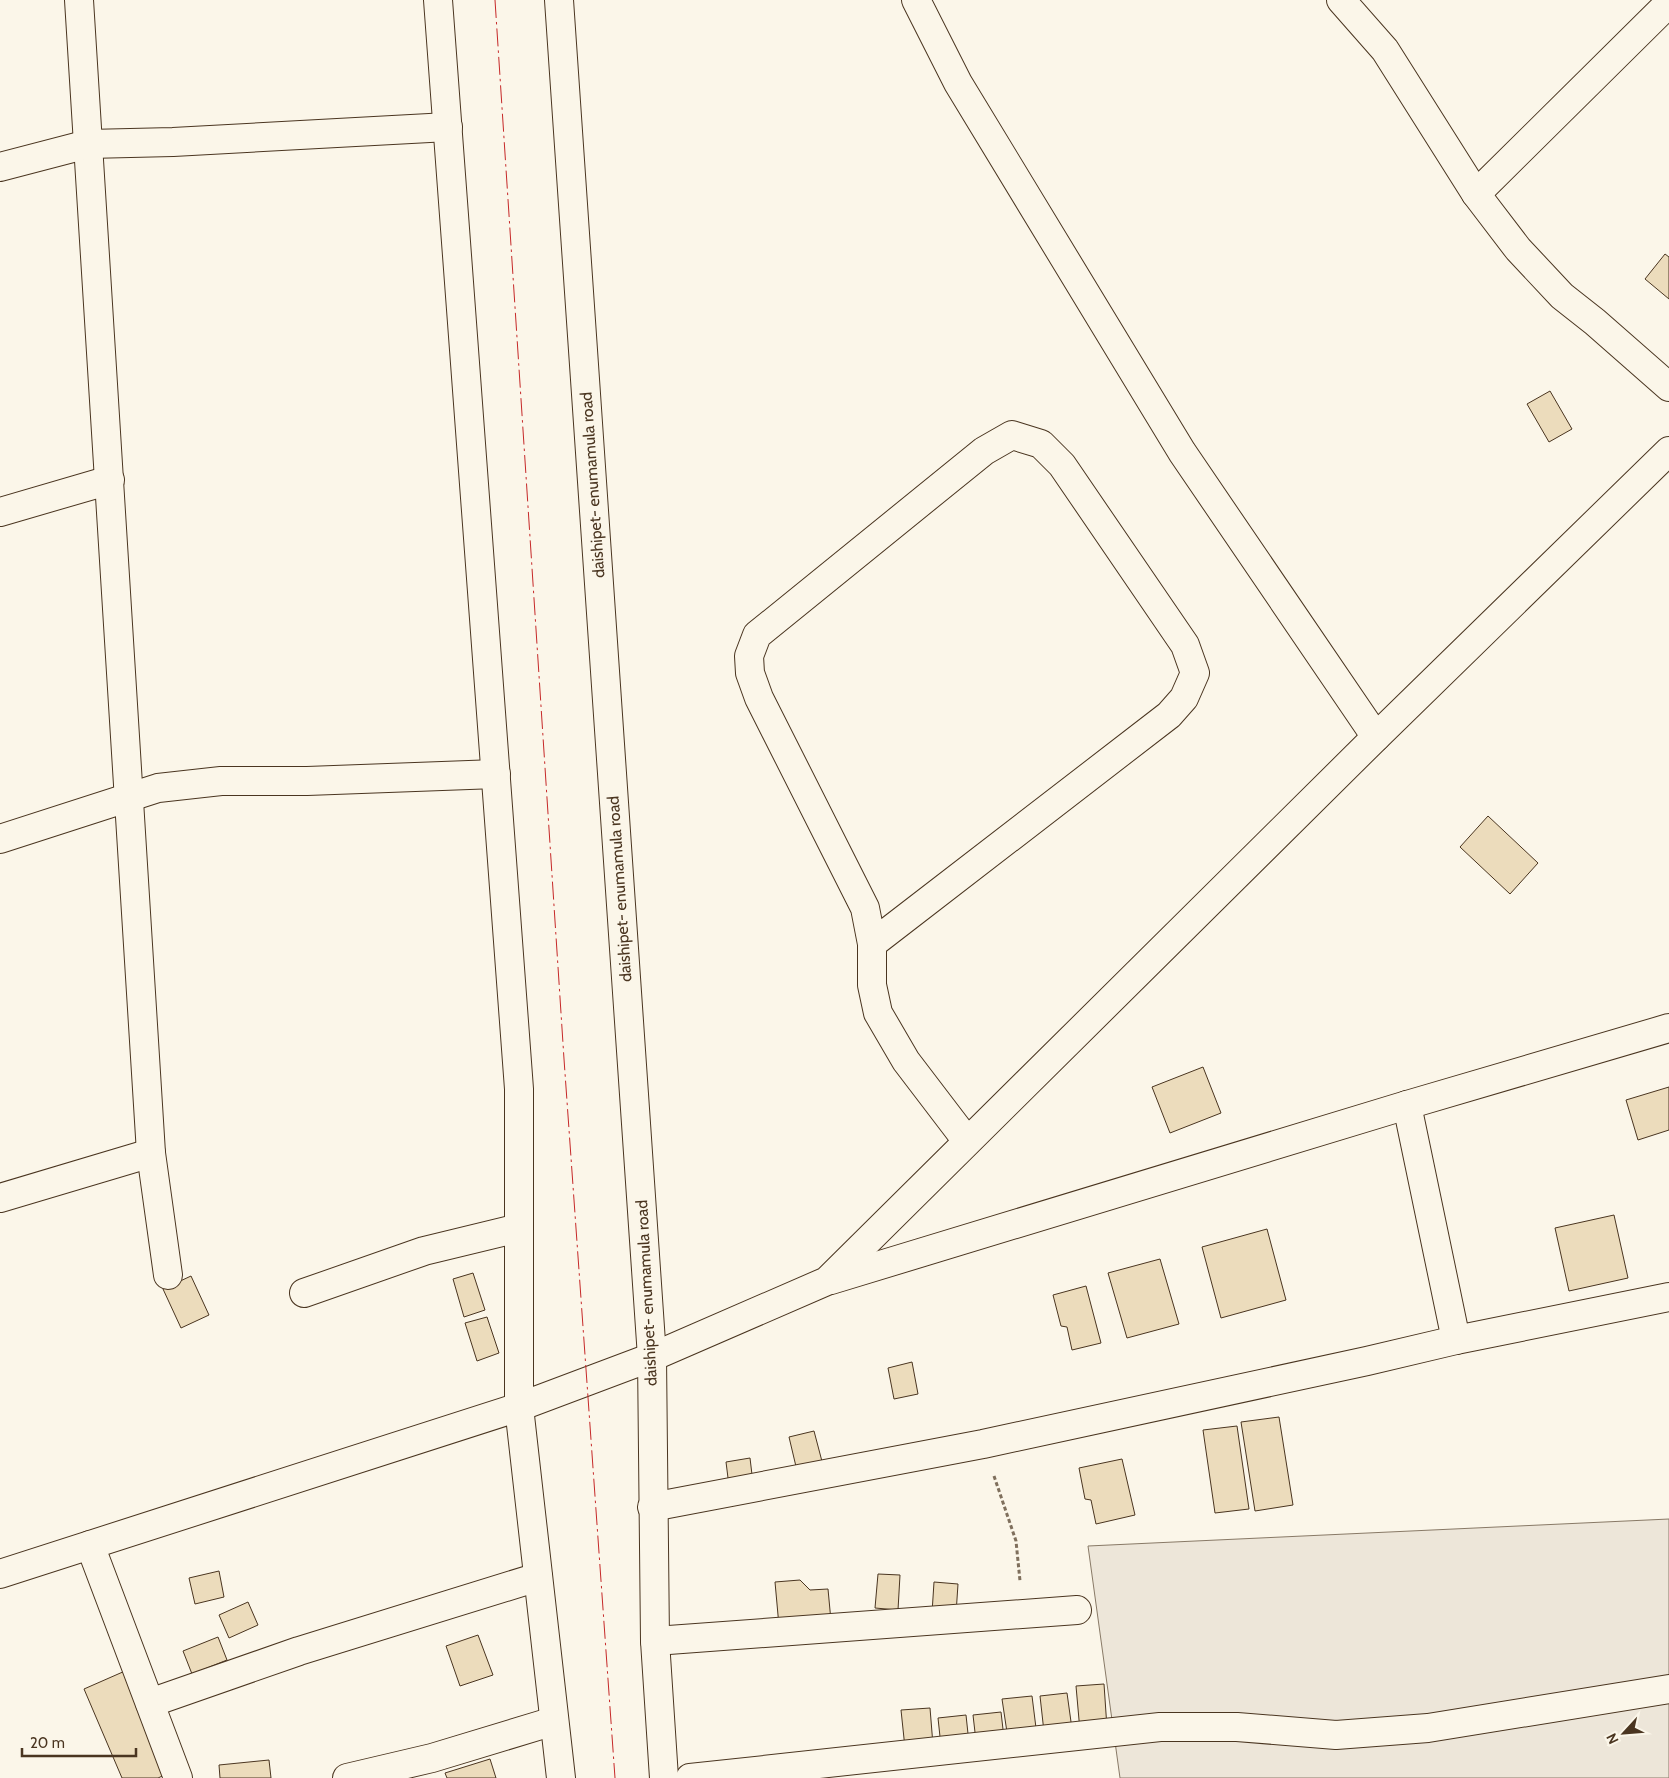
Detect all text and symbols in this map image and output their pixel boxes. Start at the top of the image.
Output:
street label: daishipet- enumamula road [577,391,608,579]
street label: daishipet- enumamula road [604,795,635,983]
street label: daishipet- enumamula road [632,1199,661,1387]
north arrow [1599,1708,1649,1758]
scale bar [22,1726,136,1758]
text: N [1602,1730,1623,1747]
text: 20 m [30,1734,65,1752]

